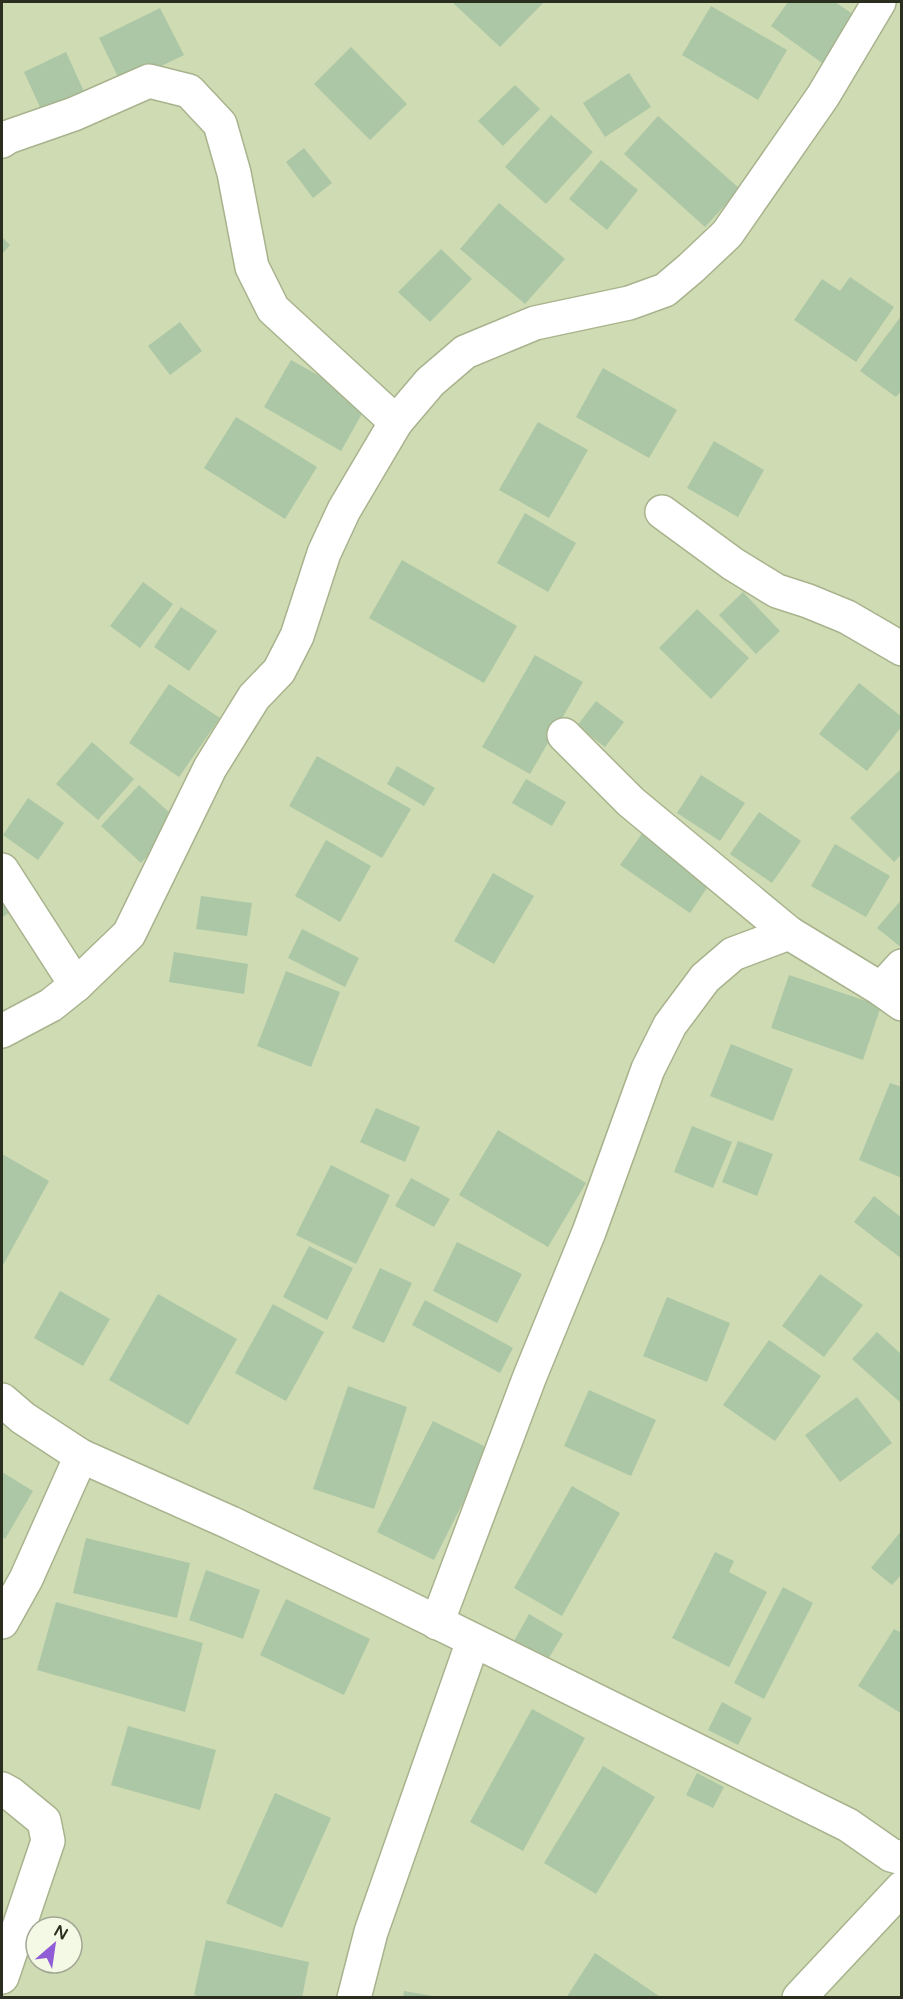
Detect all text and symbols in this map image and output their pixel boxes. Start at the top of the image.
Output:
north arrow [24,1915,84,1975]
text: N [50,1921,71,1945]

